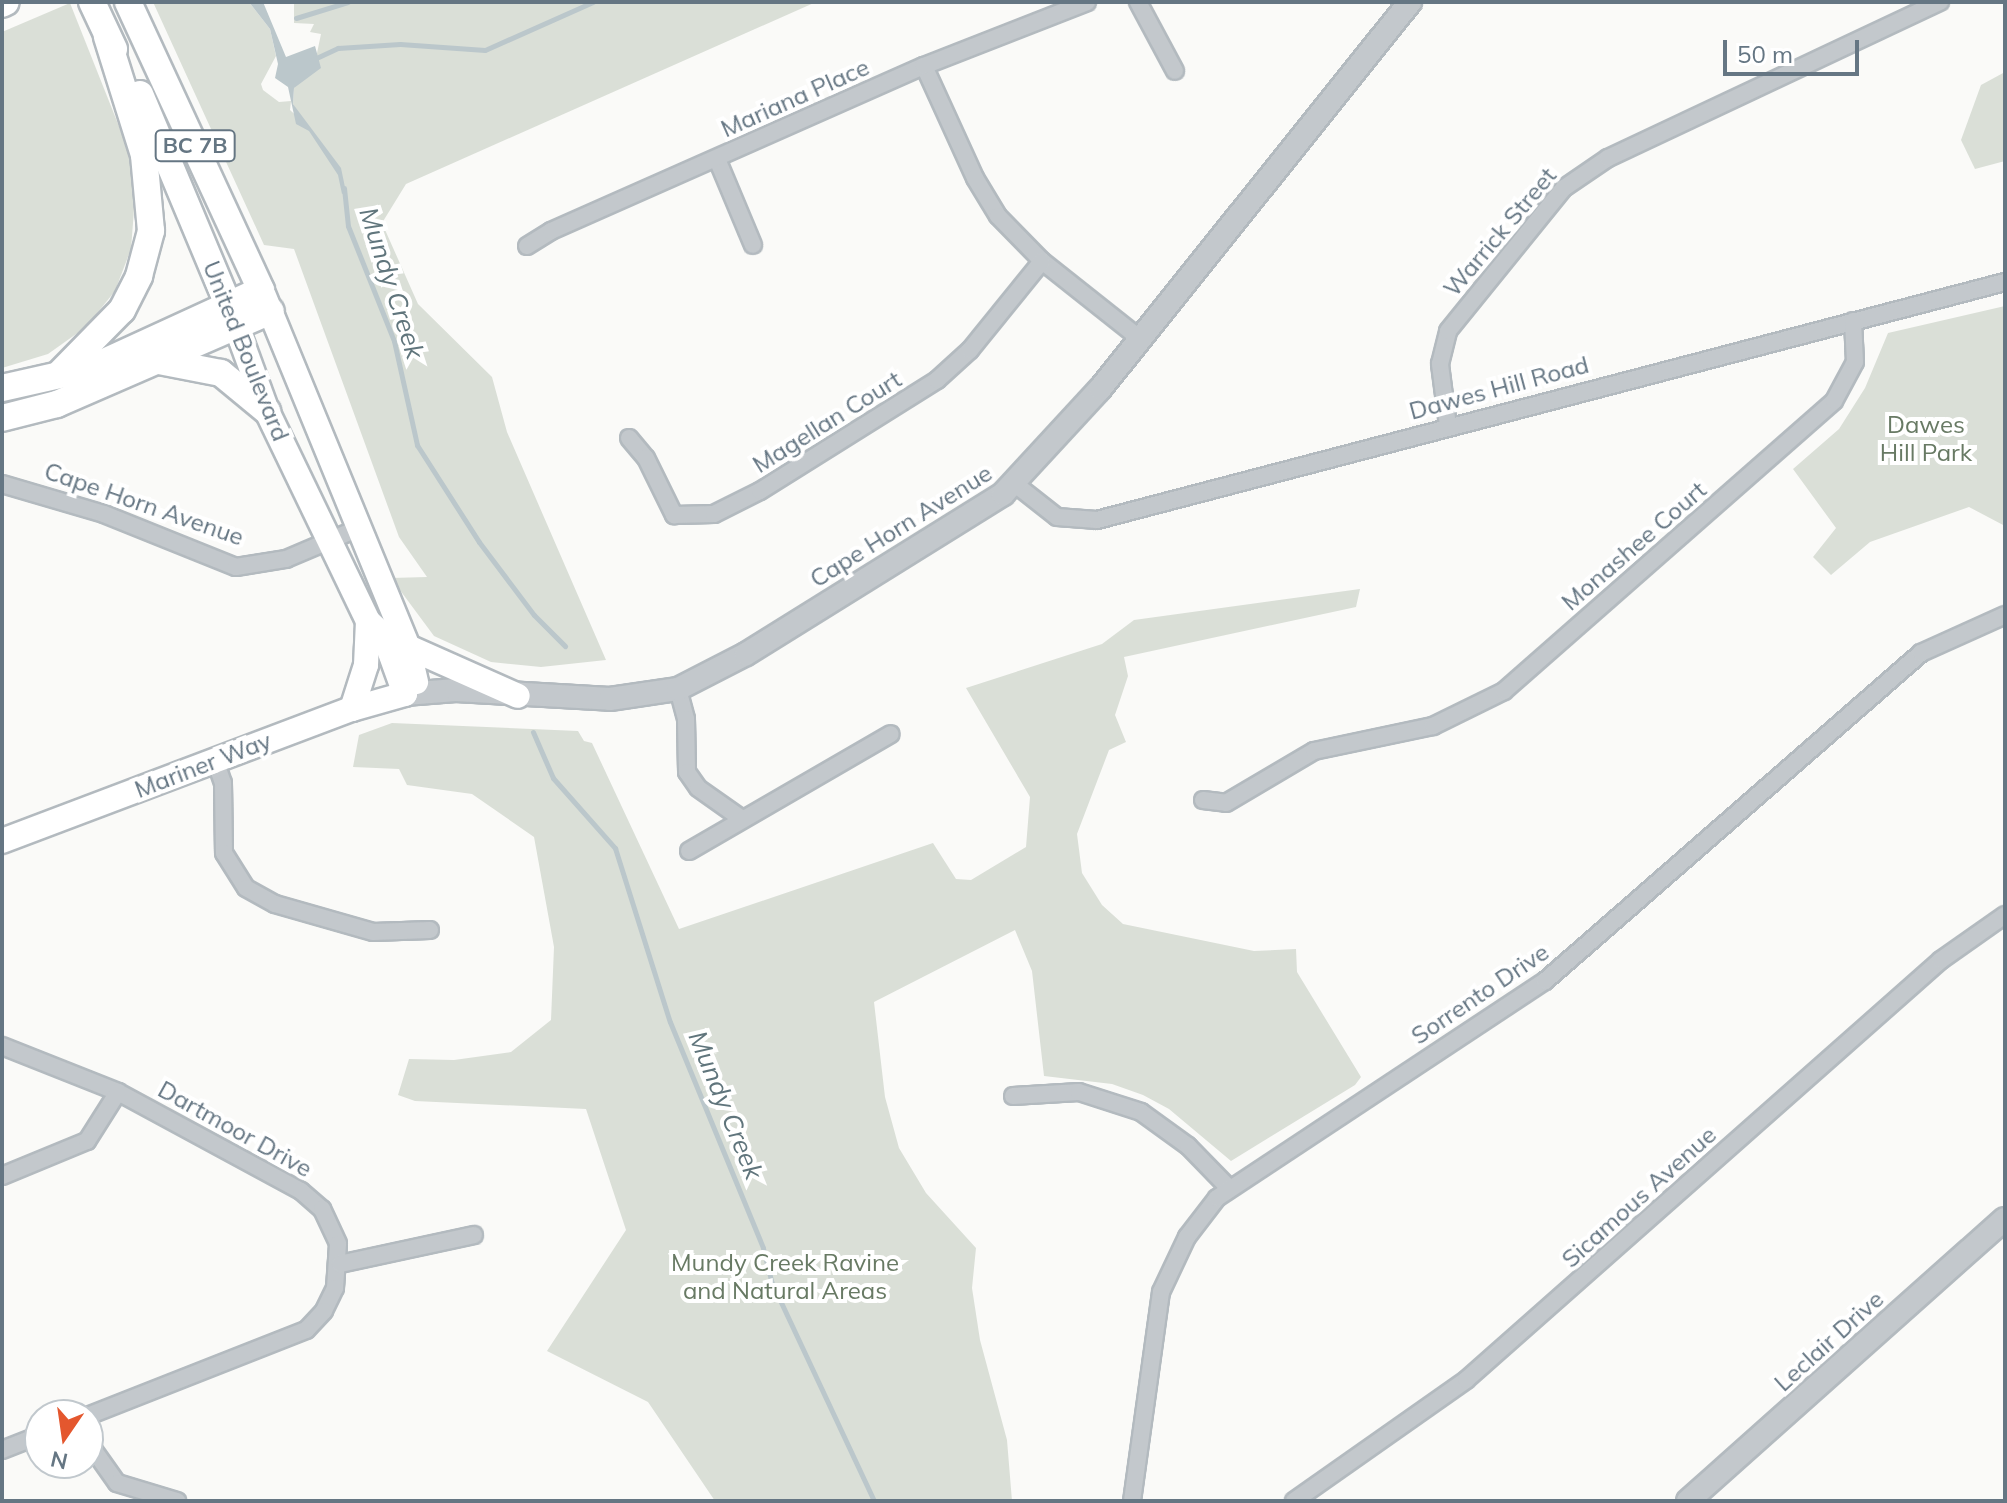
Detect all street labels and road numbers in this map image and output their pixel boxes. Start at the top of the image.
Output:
street label: Mariana Place [717,53,873,143]
road number: BC 7B [153,128,237,164]
street label: Warrick Street [1438,162,1562,302]
street label: United Boulevard [197,257,295,445]
street label: Dawes Hill Road [1406,350,1592,426]
street label: Magellan Court [747,365,907,479]
street label: Cape Horn Avenue [41,456,247,552]
street label: Cape Horn Avenue [805,458,997,594]
street label: Monashee Court [1556,475,1712,617]
street label: Mariner Way [131,726,275,804]
street label: Sorrento Drive [1406,938,1554,1050]
street label: Dartmoor Drive [153,1075,317,1183]
street label: Sicamous Avenue [1556,1120,1722,1274]
street label: Leclair Drive [1769,1285,1889,1397]

